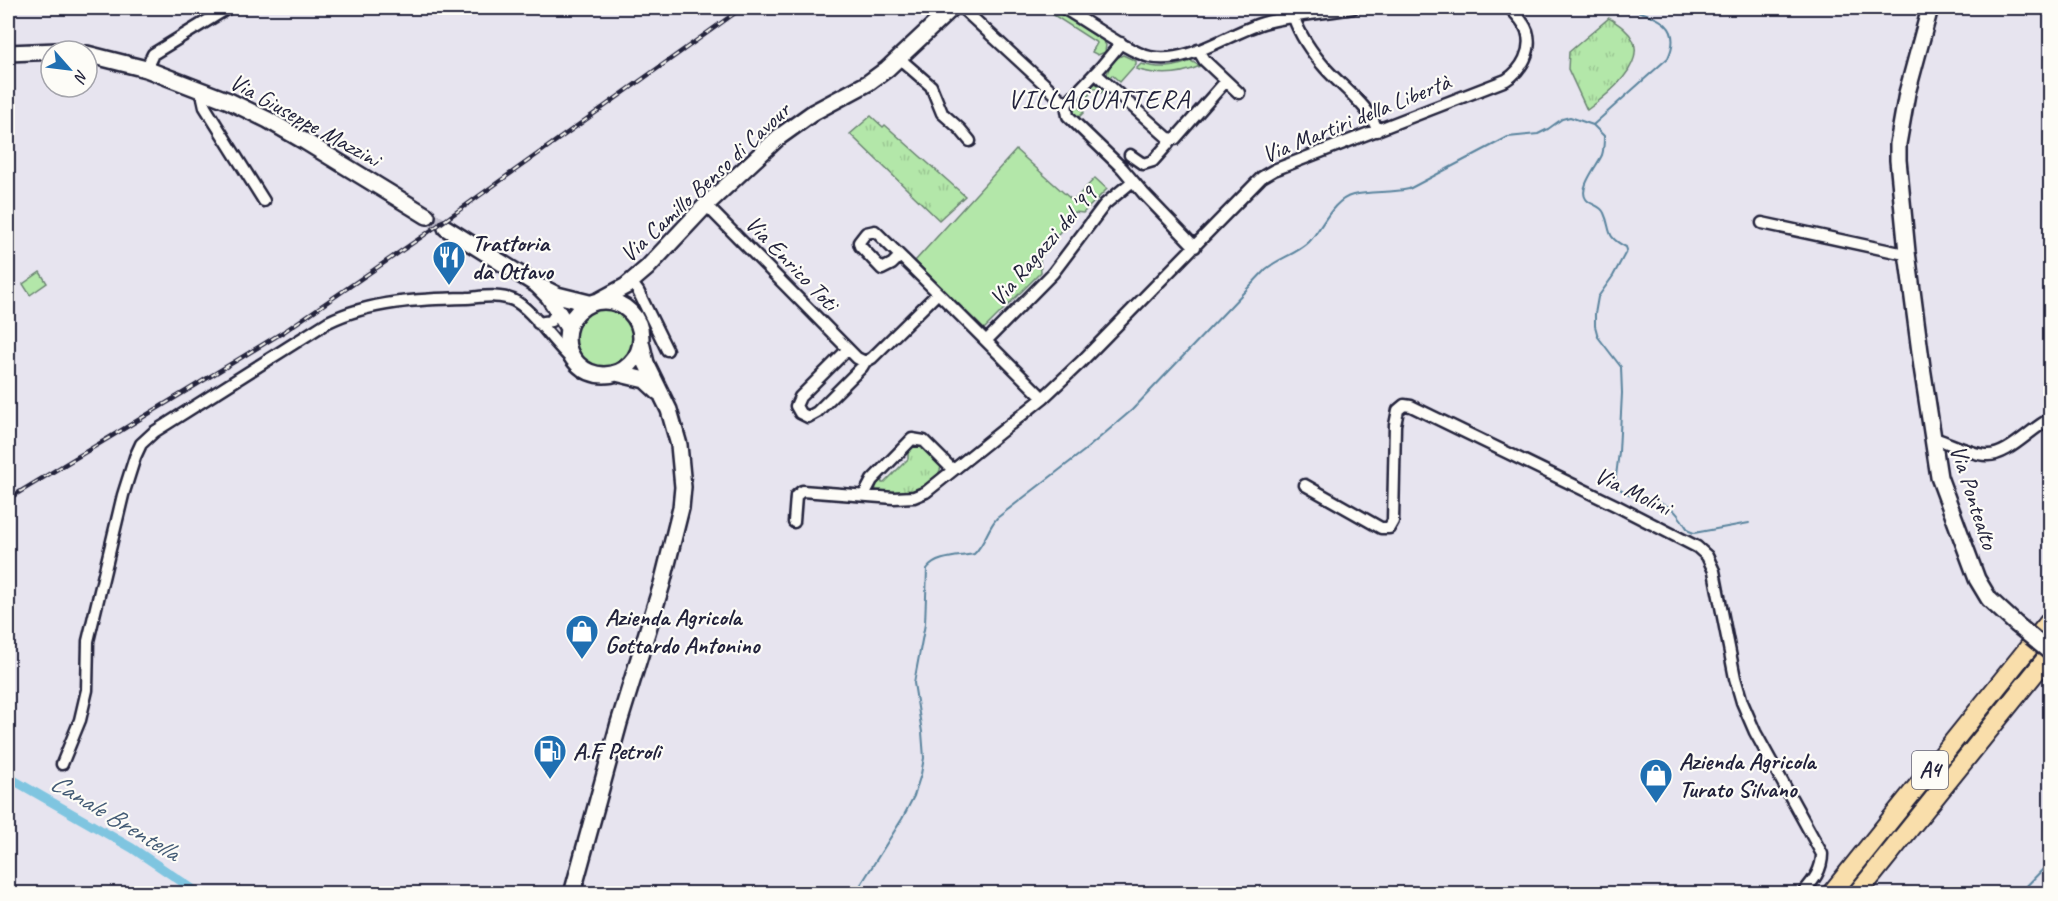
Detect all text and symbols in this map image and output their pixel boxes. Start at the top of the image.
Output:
north arrow [39,39,99,99]
street label: Via Giuseppe Mazzini [225,66,389,175]
street label: Via Martiri della Libertà [1257,66,1456,169]
text: N [69,67,93,87]
district label: VILLAGUATTERA [1008,82,1190,116]
street label: Via Camillo Benso di Cavour [614,94,798,269]
street label: Via Ragazzi del '99 [983,178,1105,312]
street label: Via Enrico Toti [739,209,847,320]
place label: Trattoria da Ottavo [472,228,555,286]
restaurant icon: Trattoria da Ottavo [431,239,467,286]
street label: Via Pontealto [1943,441,2005,554]
street label: Via Molini [1590,460,1678,523]
place label: Azienda Agricola Gottardo Antonino [605,602,762,660]
shop icon: Azienda Agricola Gottardo Antonino [564,613,600,660]
fuel station icon: A.F Petroli [532,733,568,780]
place label: A.F Petroli [573,736,663,766]
place label: Azienda Agricola Turato Silvano [1679,746,1817,804]
road number: A4 [1912,751,1948,789]
shop icon: Azienda Agricola Turato Silvano [1638,757,1674,804]
water label: Canale Brentella [45,766,188,870]

